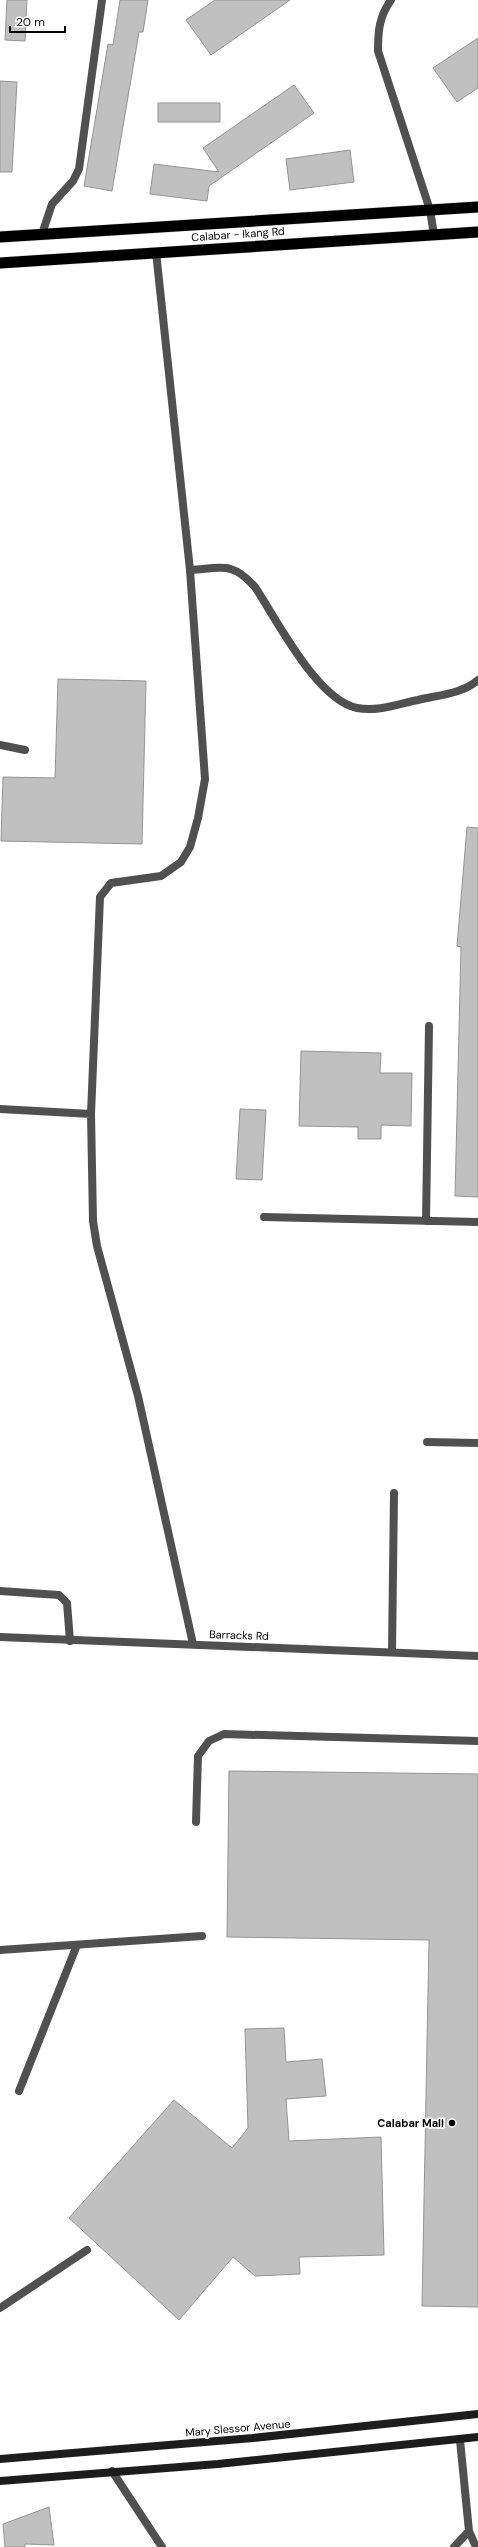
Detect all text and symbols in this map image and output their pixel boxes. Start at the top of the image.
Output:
scale bar [10,8,65,34]
text: 20 m [16,14,45,30]
street label: Calabar - Ikang Rd [191,224,285,244]
street label: Barracks Rd [209,1627,269,1643]
place label: Calabar Mall [377,2116,444,2130]
marker: Calabar Mall [447,2118,457,2128]
street label: Mary Slessor Avenue [185,2416,291,2440]

